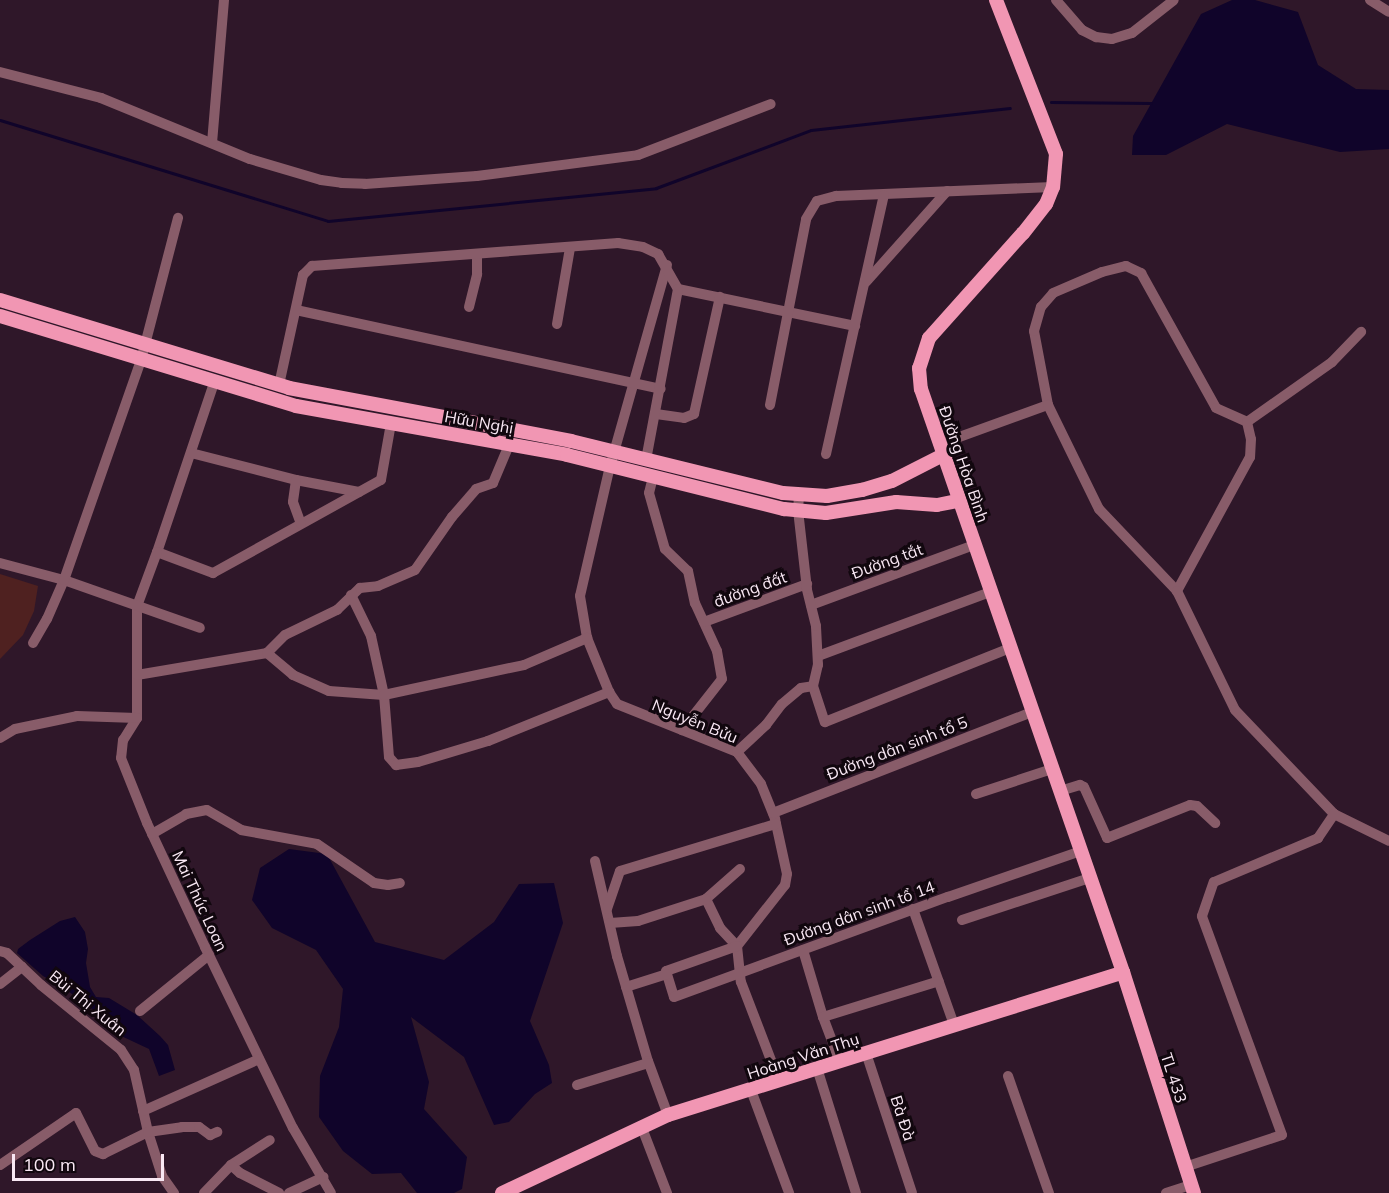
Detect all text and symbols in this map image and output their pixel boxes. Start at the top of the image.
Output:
street label: Đường Hòa Bình [935,403,993,525]
street label: Hữu Nghị [443,406,515,438]
street label: Đường tắt [849,539,925,583]
street label: đường đất [711,567,789,611]
street label: Nguyễn Bửu [649,695,741,747]
street label: Đường dân sinh tổ 5 [824,712,970,784]
street label: Mai Thúc Loan [168,848,232,954]
street label: Đường dân sinh tổ 14 [781,877,937,949]
street label: Bùi Thị Xuân [46,966,130,1040]
street label: Hoàng Văn Thụ [744,1029,862,1083]
street label: TL 433 [1157,1051,1191,1105]
street label: Bà Đà [887,1093,919,1143]
scale bar [15,1142,166,1180]
text: 100 m [23,1153,76,1176]

